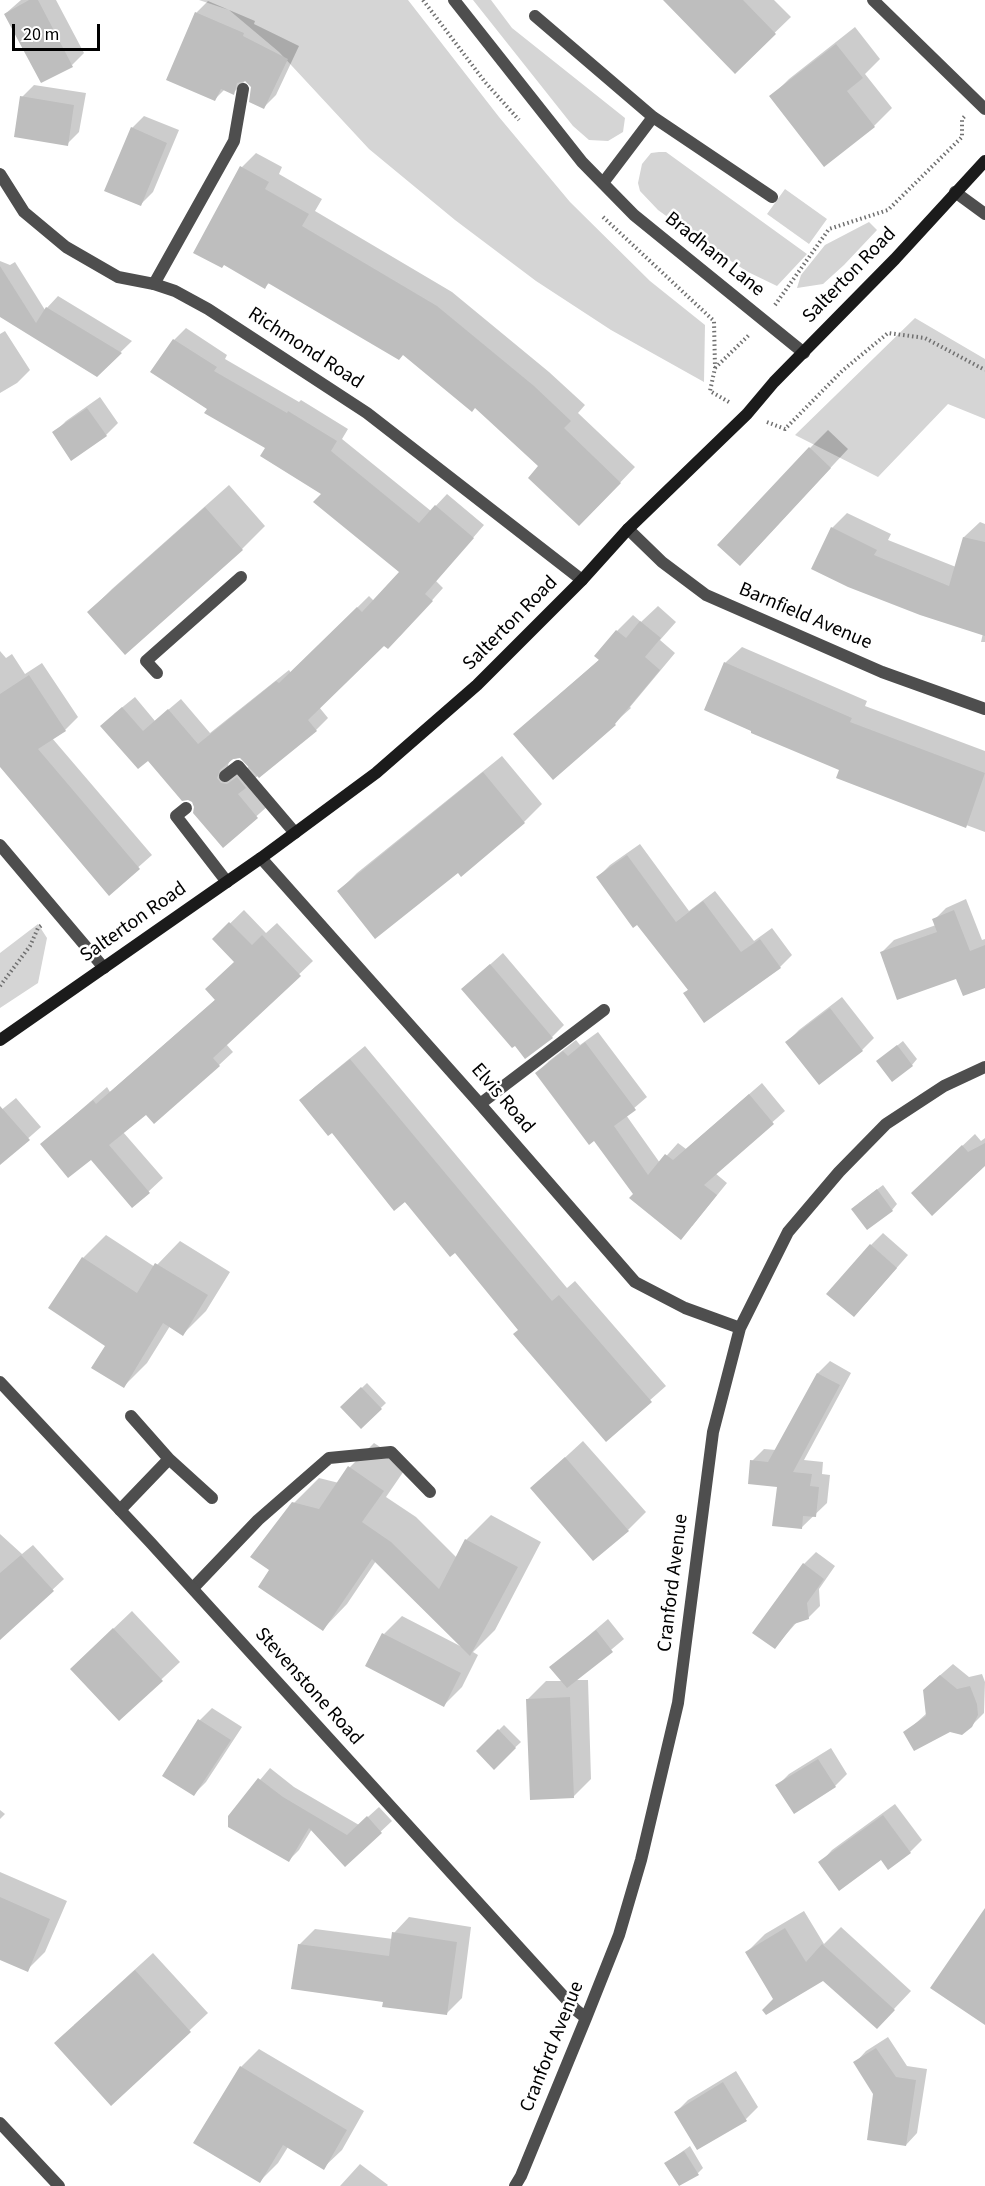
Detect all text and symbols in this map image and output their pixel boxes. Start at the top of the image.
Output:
scale bar [15,12,104,50]
text: 20 m [23,22,59,47]
street label: Bradham Lane [659,207,769,303]
street label: Salterton Road [798,223,902,329]
street label: Richmond Road [243,303,367,395]
street label: Salterton Road [459,572,563,676]
street label: Barnfield Avenue [735,578,875,656]
street label: Salterton Road [76,877,192,969]
street label: Elvis Road [465,1059,539,1139]
street label: Cranford Avenue [654,1513,694,1653]
street label: Stevenstone Road [249,1623,367,1751]
street label: Cranford Avenue [516,1978,590,2116]

